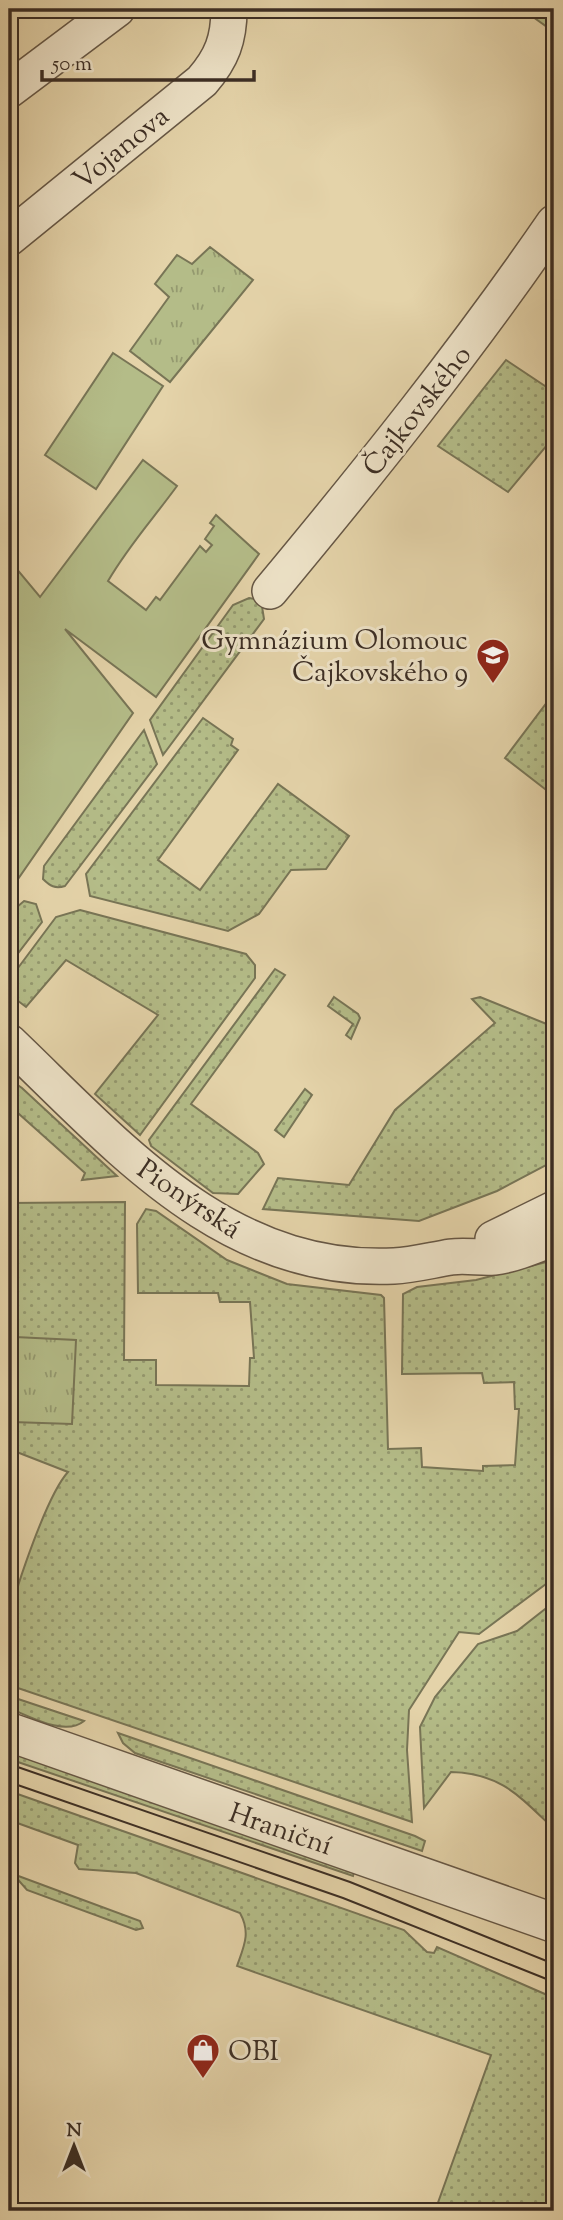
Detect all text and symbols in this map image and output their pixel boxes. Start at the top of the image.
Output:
scale bar [42,38,254,82]
text: 50 m [51,50,92,80]
street label: Vojanova [65,98,179,201]
street label: Čajkovského [354,338,482,486]
place label: Gymnázium Olomouc Čajkovského 9 [201,622,468,694]
school or university icon: Gymnázium Olomouc Čajkovského 9 [474,636,512,685]
street label: Pionýrská [128,1151,248,1250]
street label: Hraniční [223,1794,337,1867]
shop icon: OBI [184,2031,222,2080]
place label: OBI [228,2033,279,2073]
north arrow [38,2112,108,2182]
text: N [66,2118,82,2145]

